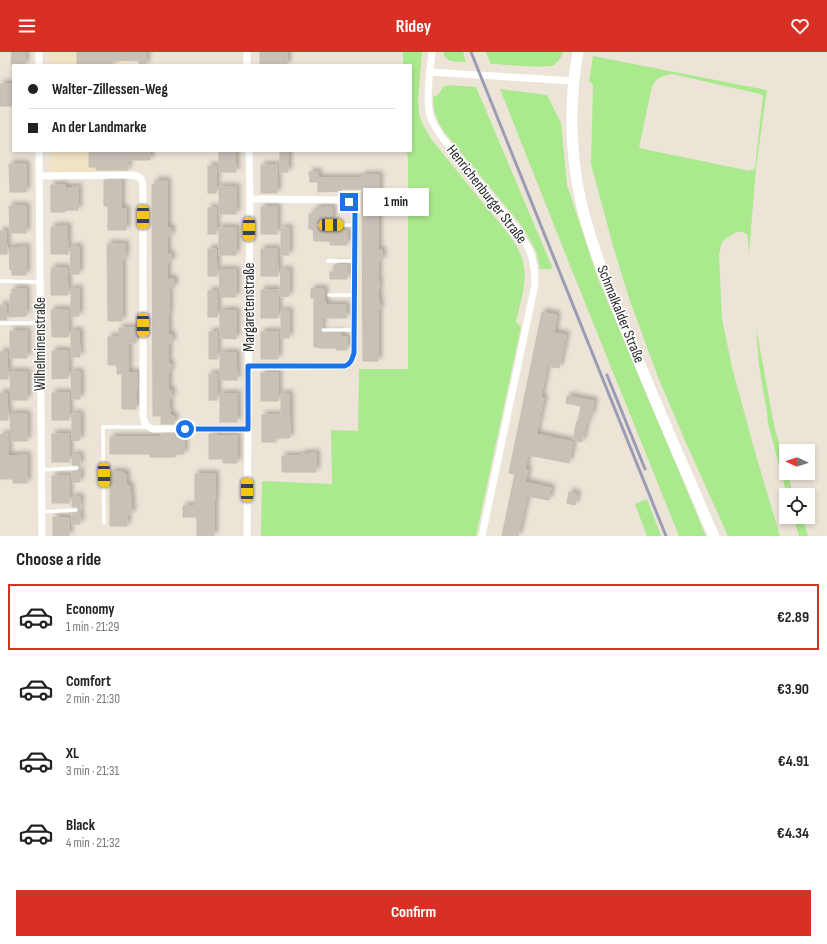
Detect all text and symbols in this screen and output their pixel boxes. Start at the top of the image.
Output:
icon: menu [16,15,38,37]
icon: heart [789,15,811,37]
text: Ridey [396,16,431,37]
text: Walter-Zillessen-Weg [52,80,168,99]
text: An der Landmarke [52,118,147,137]
street label: Henrichenburger Straße [442,141,531,248]
callout: 1 min [363,188,429,216]
route end [340,193,358,211]
text: 1 min [384,194,408,210]
car [137,205,149,229]
car [243,217,255,241]
car [319,219,343,231]
street label: Margaretenstraße [240,262,259,352]
street label: Schmalkalder Straße [592,263,649,366]
street label: Wilhelminenstraße [31,297,50,391]
car [137,313,149,337]
route start [176,420,194,438]
north arrow [779,444,815,480]
map controls [779,444,815,524]
car [98,463,110,487]
car [241,478,253,502]
button: locate [779,488,815,524]
text: Choose a ride [16,549,101,570]
icon: car [18,599,54,635]
text: Economy [66,600,115,619]
text: €2.89 [777,608,809,627]
text: 1 min · 21:29 [66,619,119,635]
icon: car [18,671,54,707]
text: Comfort [66,672,111,691]
text: €3.90 [777,680,809,699]
text: 2 min · 21:30 [66,691,120,707]
icon: car [18,743,54,779]
text: XL [66,744,79,763]
text: €4.91 [778,752,809,771]
text: 3 min · 21:31 [66,763,119,779]
icon: car [18,815,54,851]
text: Black [66,816,95,835]
text: €4.34 [777,824,809,843]
text: 4 min · 21:32 [66,835,120,851]
button: Confirm [16,890,811,936]

